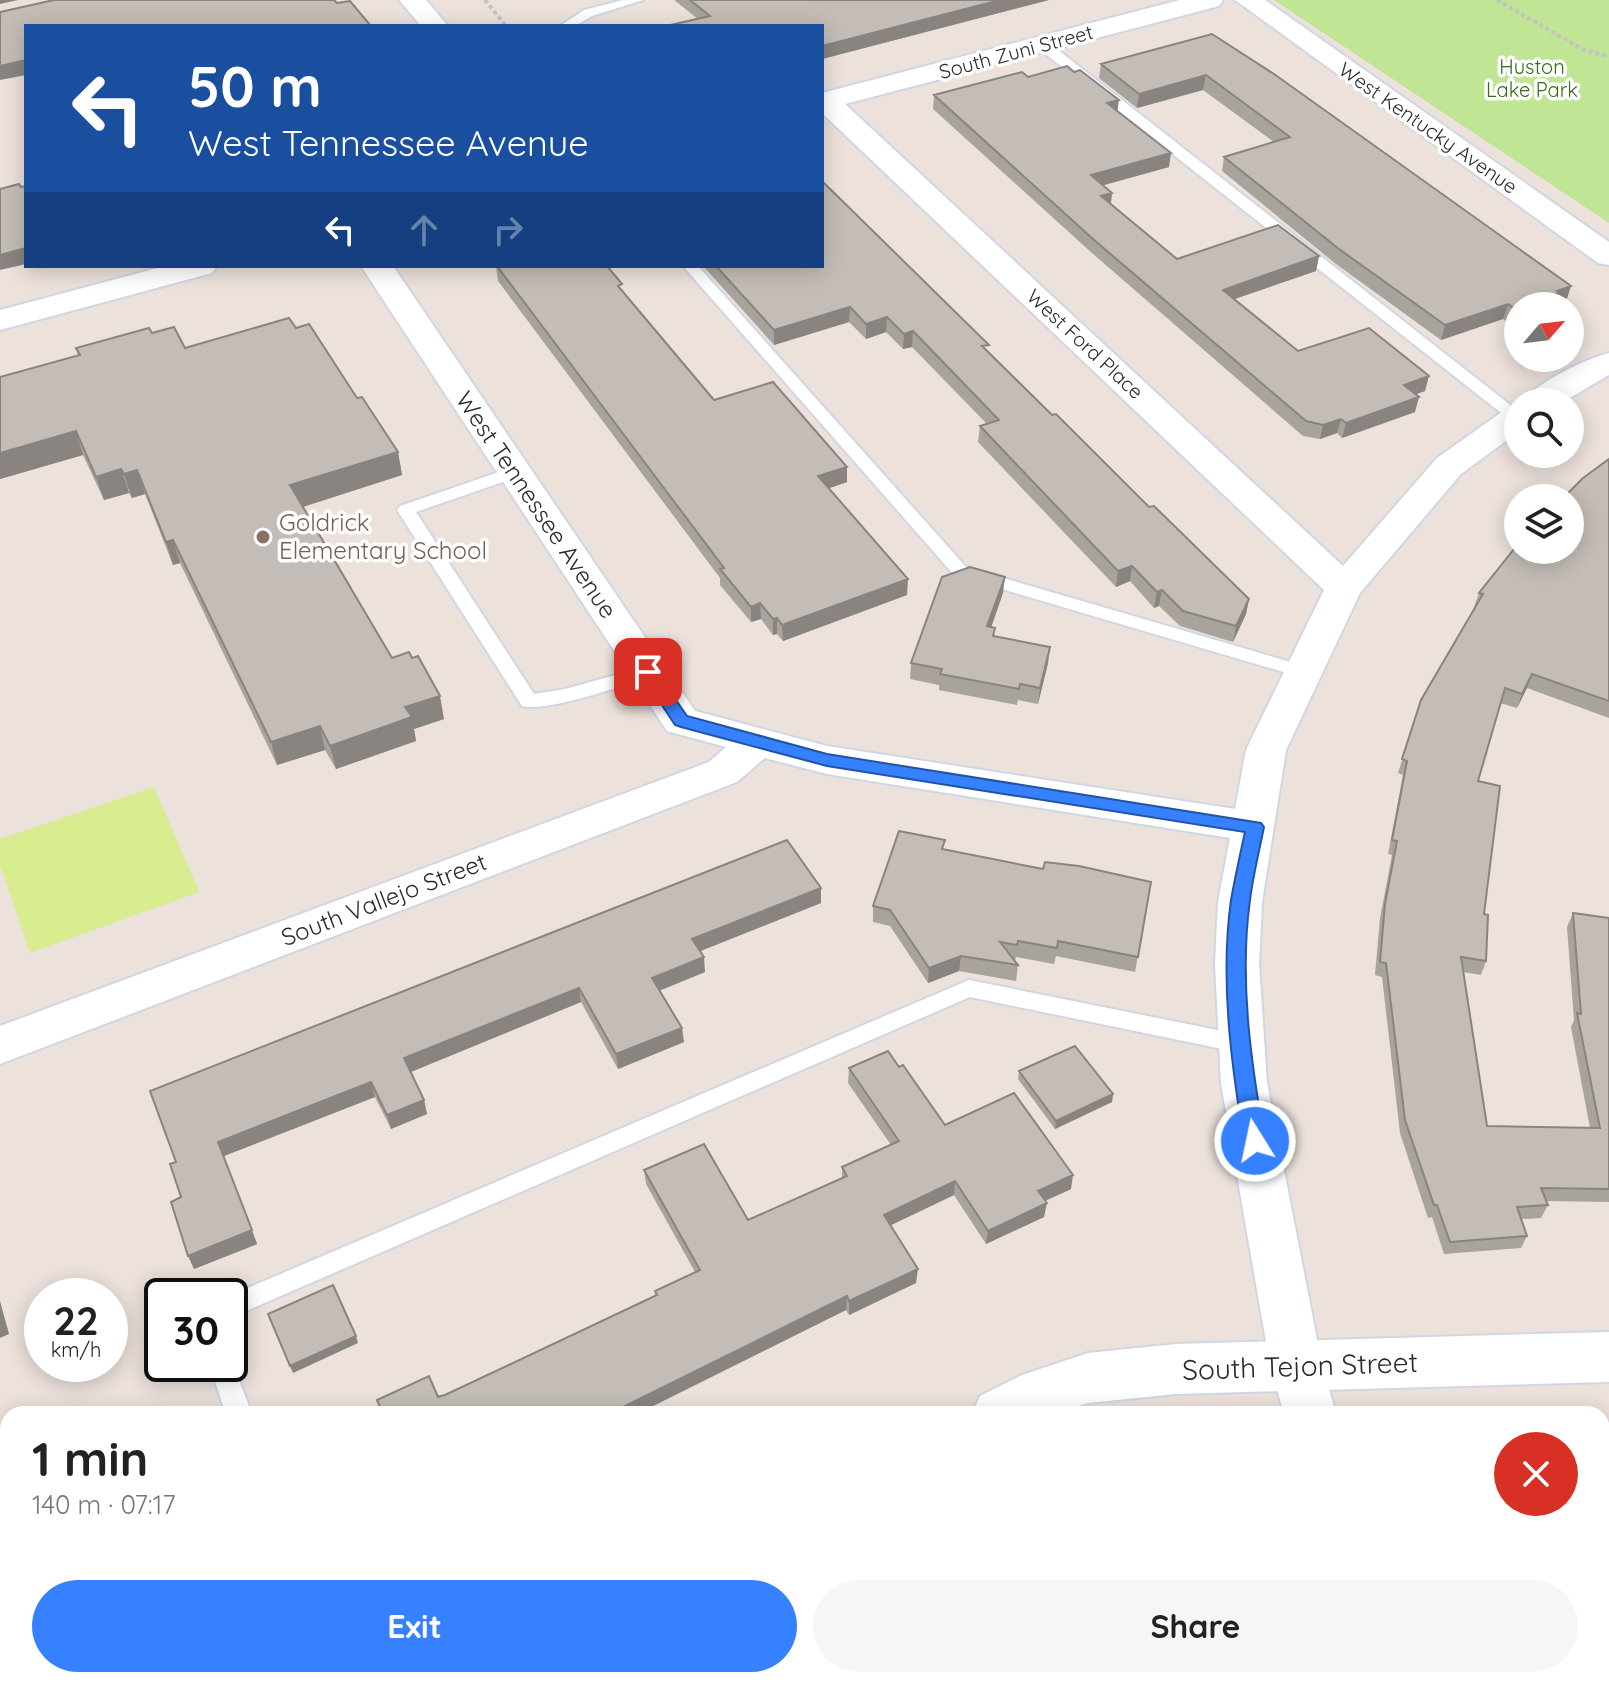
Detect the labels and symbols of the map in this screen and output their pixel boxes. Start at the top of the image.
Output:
street label: South Zuni Street [936,19,1096,84]
park label: Huston Lake Park [1486,54,1578,102]
street label: West Kentucky Avenue [1334,56,1522,199]
street label: West Ford Place [1022,283,1149,404]
north arrow [1504,292,1584,372]
street label: West Tennessee Avenue [450,385,624,624]
place label: Goldrick Elementary School [279,507,487,565]
marker: Goldrick Elementary School [254,528,272,546]
pin [614,638,682,706]
street label: South Vallejo Street [277,846,491,952]
position arrow [1213,1099,1297,1183]
speed limit sign: 30 [144,1278,248,1382]
street label: South Tejon Street [1182,1344,1418,1387]

